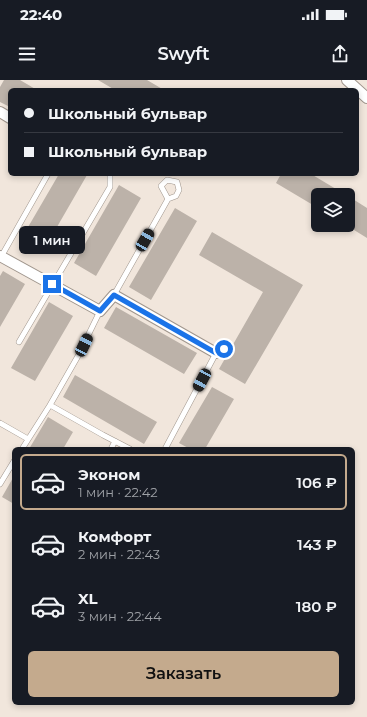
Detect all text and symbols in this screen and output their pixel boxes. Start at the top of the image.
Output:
text: 22:40 [20,5,62,24]
icon: menu [16,43,38,65]
text: Swyft [157,43,210,65]
icon: share [329,43,351,65]
text: Школьный бульвар [48,104,207,123]
text: Школьный бульвар [48,142,207,161]
map controls [311,188,355,232]
button: layers [311,188,355,232]
callout: 1 мин [19,226,85,254]
car [134,227,156,253]
text: 1 мин [33,232,71,248]
route end [43,275,61,293]
car [73,332,95,358]
route start [215,340,233,358]
car [191,367,213,393]
icon: car [30,464,66,500]
text: Эконом [78,465,140,484]
text: 106 ₽ [296,473,337,492]
text: 1 мин · 22:42 [78,484,158,500]
icon: car [30,526,66,562]
text: Комфорт [78,527,151,546]
text: 143 ₽ [297,535,337,554]
text: 2 мин · 22:43 [78,546,160,562]
icon: car [30,588,66,624]
text: XL [78,589,97,608]
text: 180 ₽ [296,597,337,616]
text: 3 мин · 22:44 [78,608,162,624]
button: Заказать [28,651,339,697]

